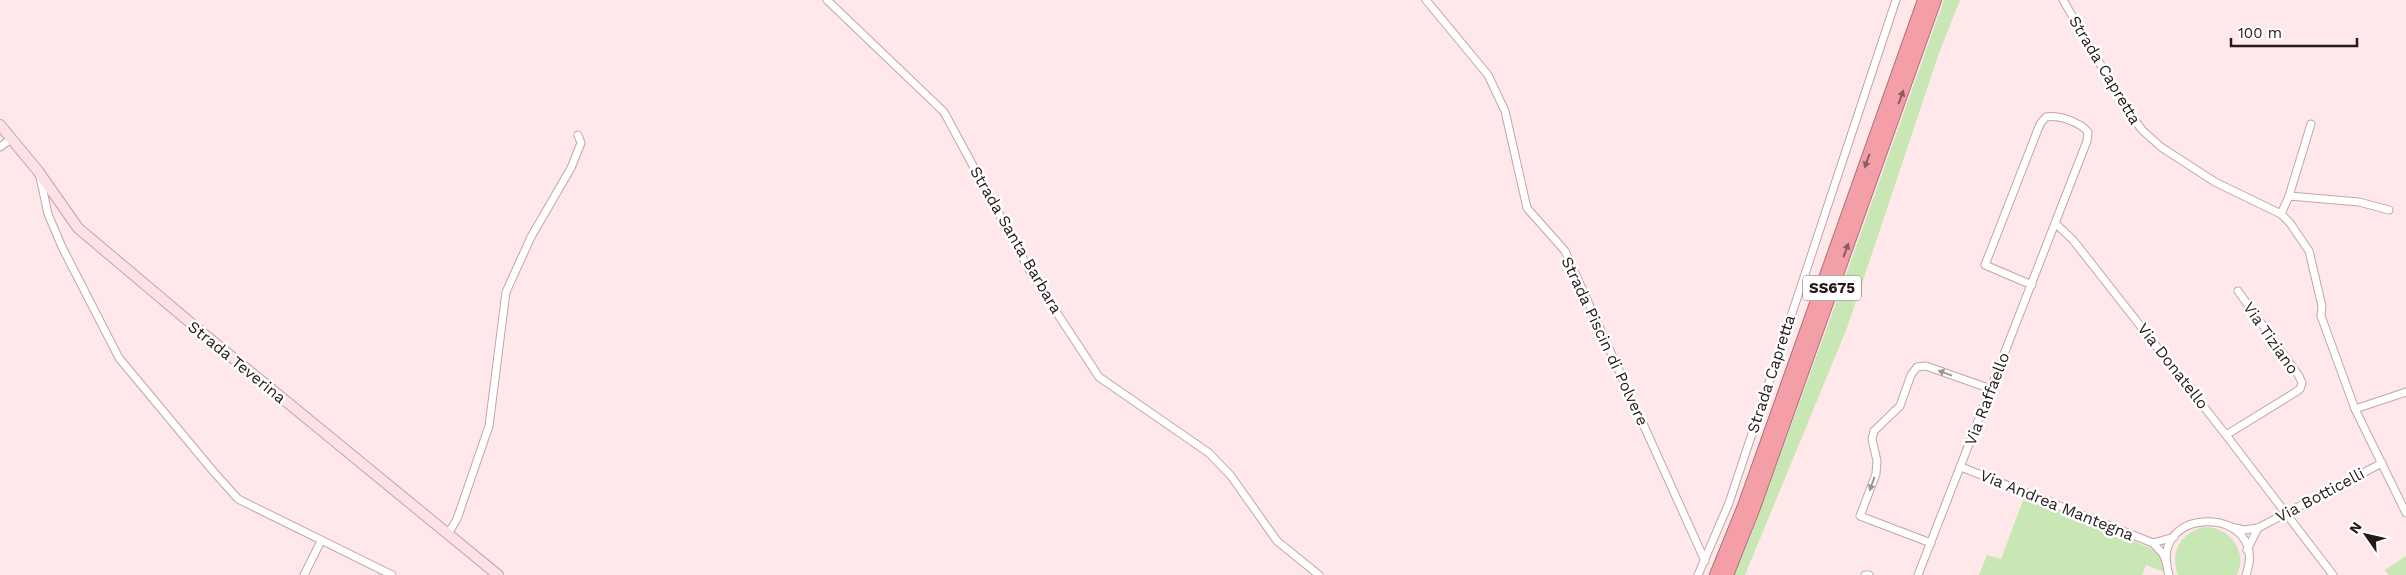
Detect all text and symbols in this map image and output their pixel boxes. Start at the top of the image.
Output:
street label: Strada Capretta [2065,12,2145,128]
scale bar [2231,15,2357,47]
text: 100 m [2238,24,2282,42]
one-way arrow [1897,89,1905,104]
one-way arrow [1863,154,1870,169]
street label: Strada Santa Barbara [966,163,1066,317]
one-way arrow [1842,242,1850,257]
street label: Strada Piscin di Polvere [1557,254,1653,428]
road number: SS675 [1803,276,1861,300]
street label: Via Tiziano [2239,298,2303,378]
street label: Strada Capretta [1743,312,1799,436]
street label: Strada Teverina [184,317,290,407]
street label: Via Donatello [2134,319,2212,413]
street label: Via Raffaello [1961,350,2013,448]
one-way arrow [1937,369,1952,377]
street label: Via Botticelli [2272,464,2368,526]
street label: Via Andrea Mantegna [1977,465,2137,545]
one-way arrow [1868,477,1876,492]
north arrow [2341,510,2391,560]
text: N [2346,519,2365,537]

